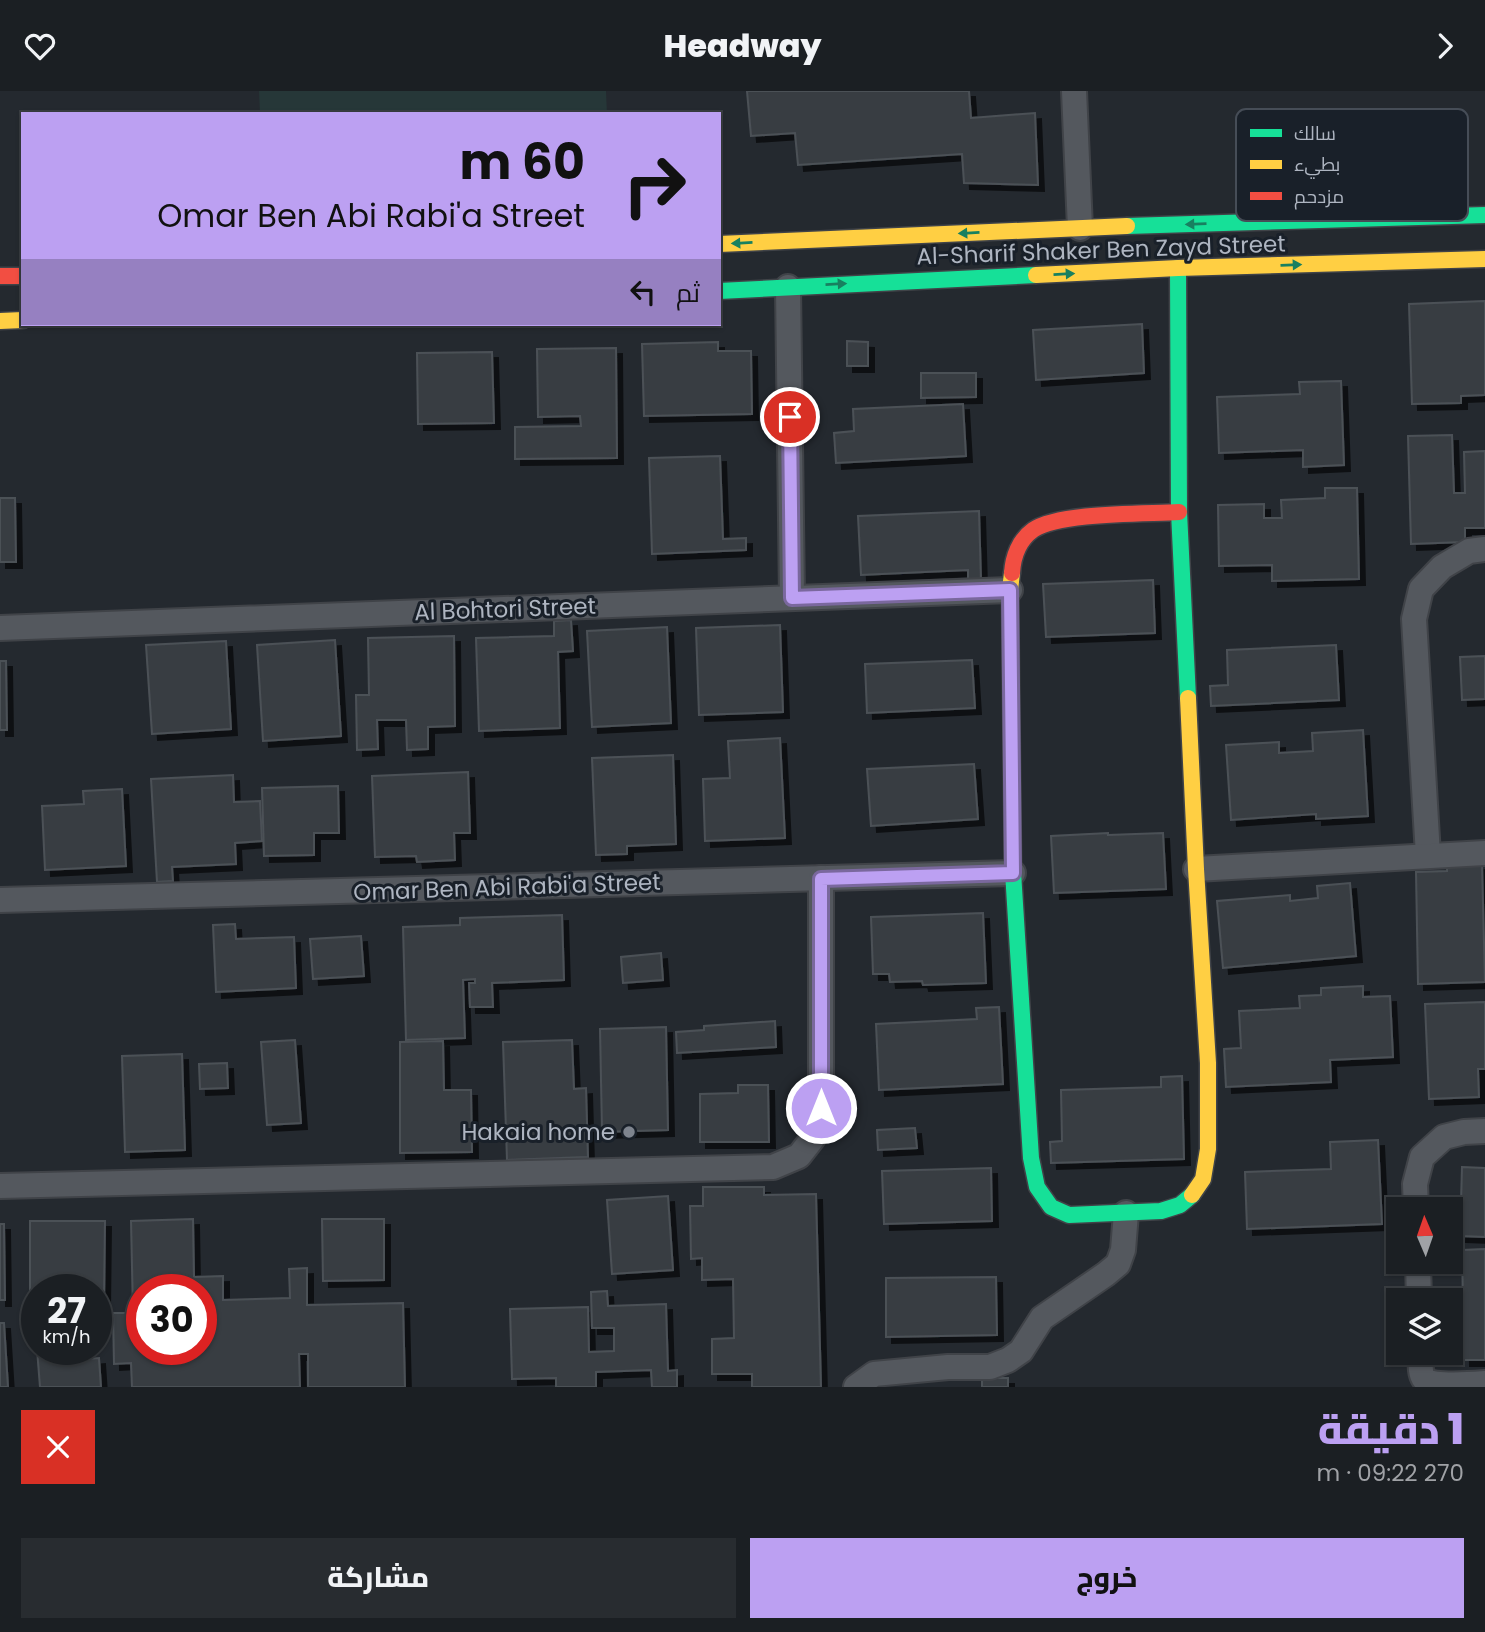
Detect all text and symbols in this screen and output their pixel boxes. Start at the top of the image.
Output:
text: Headway [663,23,822,68]
icon: heart [21,27,59,65]
icon: forward [1426,27,1464,65]
legend [1236,109,1468,221]
text: سالك [1294,120,1336,147]
text: 60 m [460,128,585,196]
icon: right [609,140,700,231]
text: بطيء [1294,151,1340,179]
text: مزدحم [1294,183,1344,210]
text: Omar Ben Abi Rabi'a Street [157,193,585,238]
one-way arrow [1185,219,1207,230]
one-way arrow [958,227,980,238]
street label: Al-Sharif Shaker Ben Zayd Street [916,228,1286,272]
one-way arrow [731,237,753,248]
one-way arrow [1280,259,1302,270]
one-way arrow [1053,268,1075,279]
icon: left [624,273,662,311]
text: ثم [676,275,700,311]
one-way arrow [826,279,848,290]
pin [760,387,820,447]
icon: arrive [771,398,809,436]
street label: Al Bohtori Street [414,590,596,628]
street label: Omar Ben Abi Rabi'a Street [353,866,661,908]
position arrow [784,1071,858,1145]
place label: Hakaia home [461,1116,615,1148]
marker: Hakaia home [621,1124,637,1140]
north arrow [1386,1197,1463,1274]
map controls [1386,1197,1463,1365]
speed limit sign: 30 [126,1274,217,1365]
text: 27 [47,1286,86,1335]
button: layers [1386,1288,1463,1365]
text: km/h [43,1324,90,1349]
text: 1 دقيقة [1318,1400,1464,1459]
button: close [21,1410,95,1484]
text: 270 m · 09:22 [1316,1457,1464,1489]
button: مشاركة [21,1538,736,1618]
button: خروج [750,1538,1464,1618]

